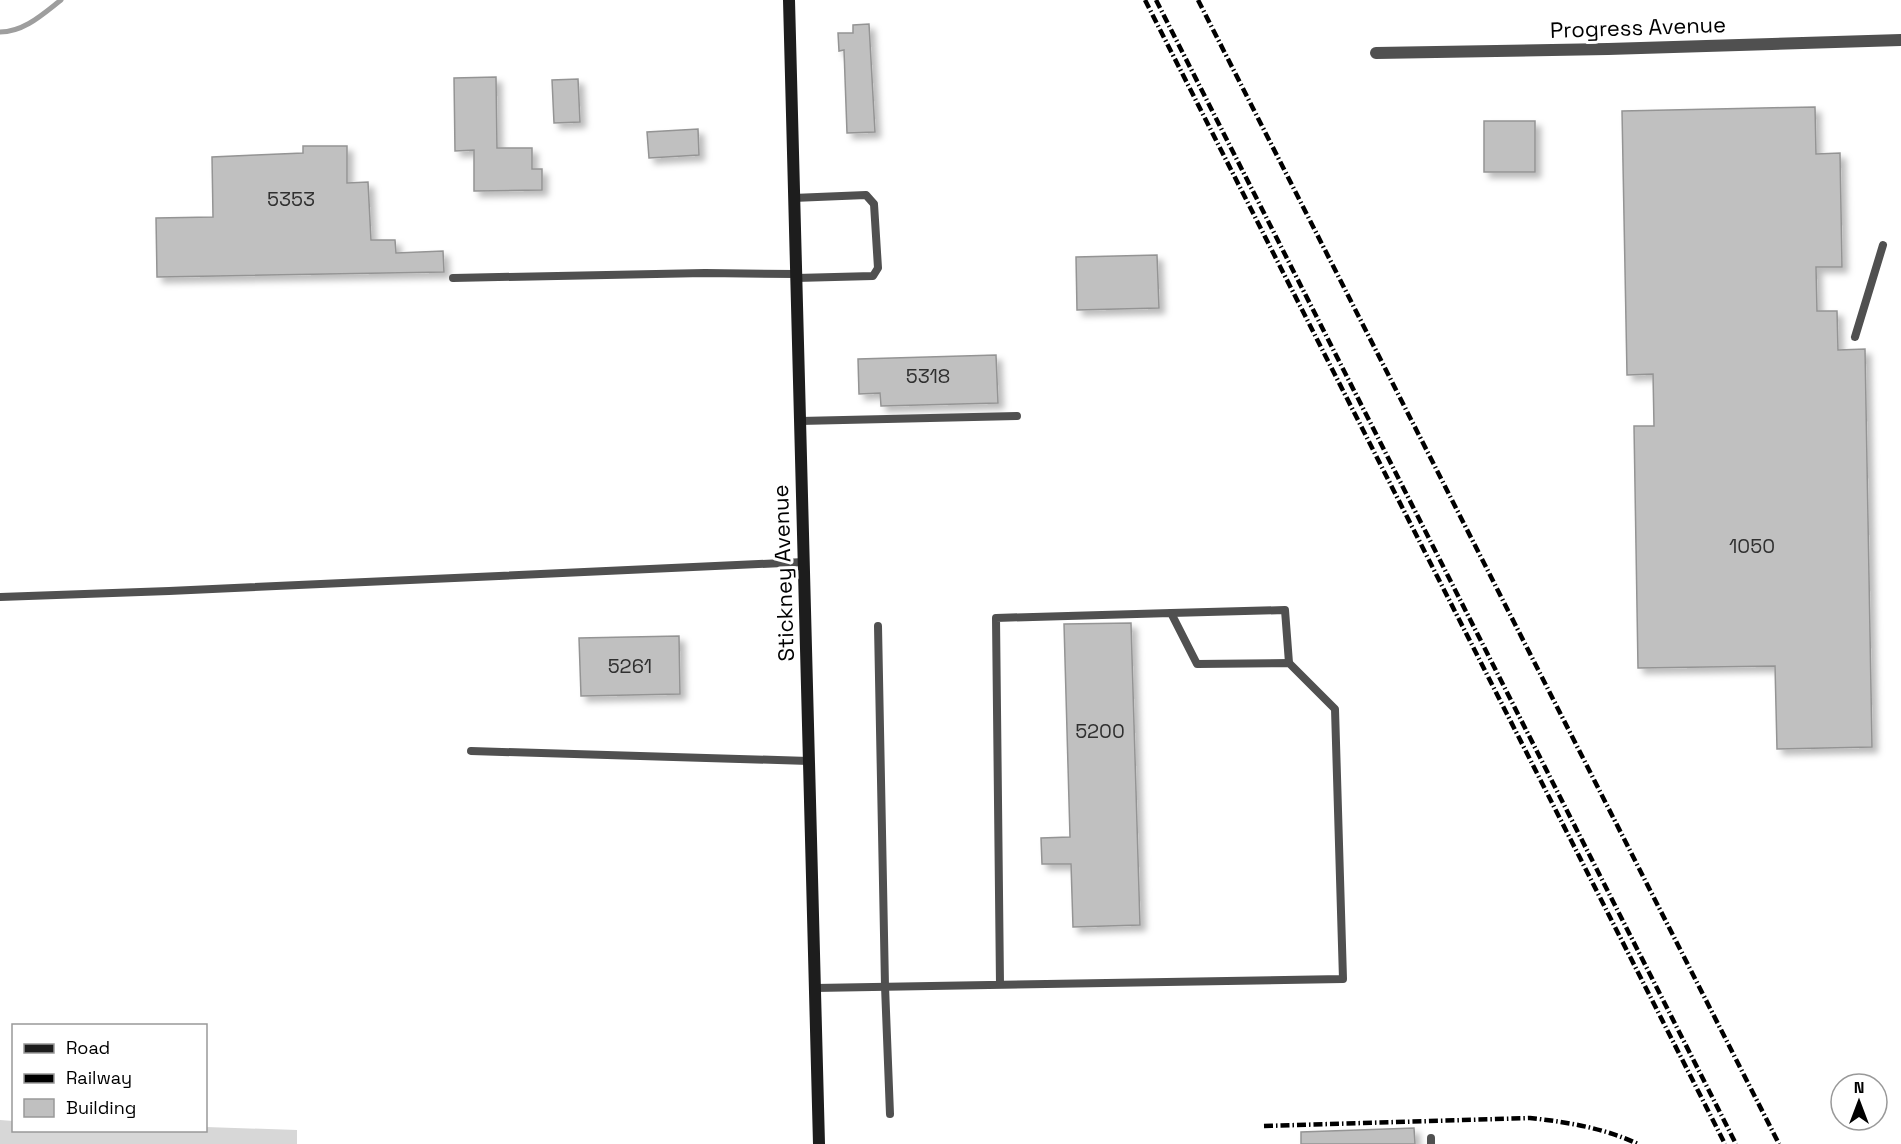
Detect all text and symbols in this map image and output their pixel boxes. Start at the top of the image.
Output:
street label: Progress Avenue [1550,10,1726,44]
house number: 5353 [267,186,315,212]
house number: 5318 [906,363,950,389]
street label: Stickney Avenue [766,484,800,662]
house number: 1050 [1729,533,1775,559]
house number: 5261 [608,653,652,679]
house number: 5200 [1075,718,1125,744]
legend [12,1024,207,1132]
text: Road [66,1036,110,1059]
text: Railway [66,1066,132,1089]
north arrow [1829,1072,1889,1132]
text: N [1854,1077,1864,1098]
text: Building [66,1096,136,1119]

